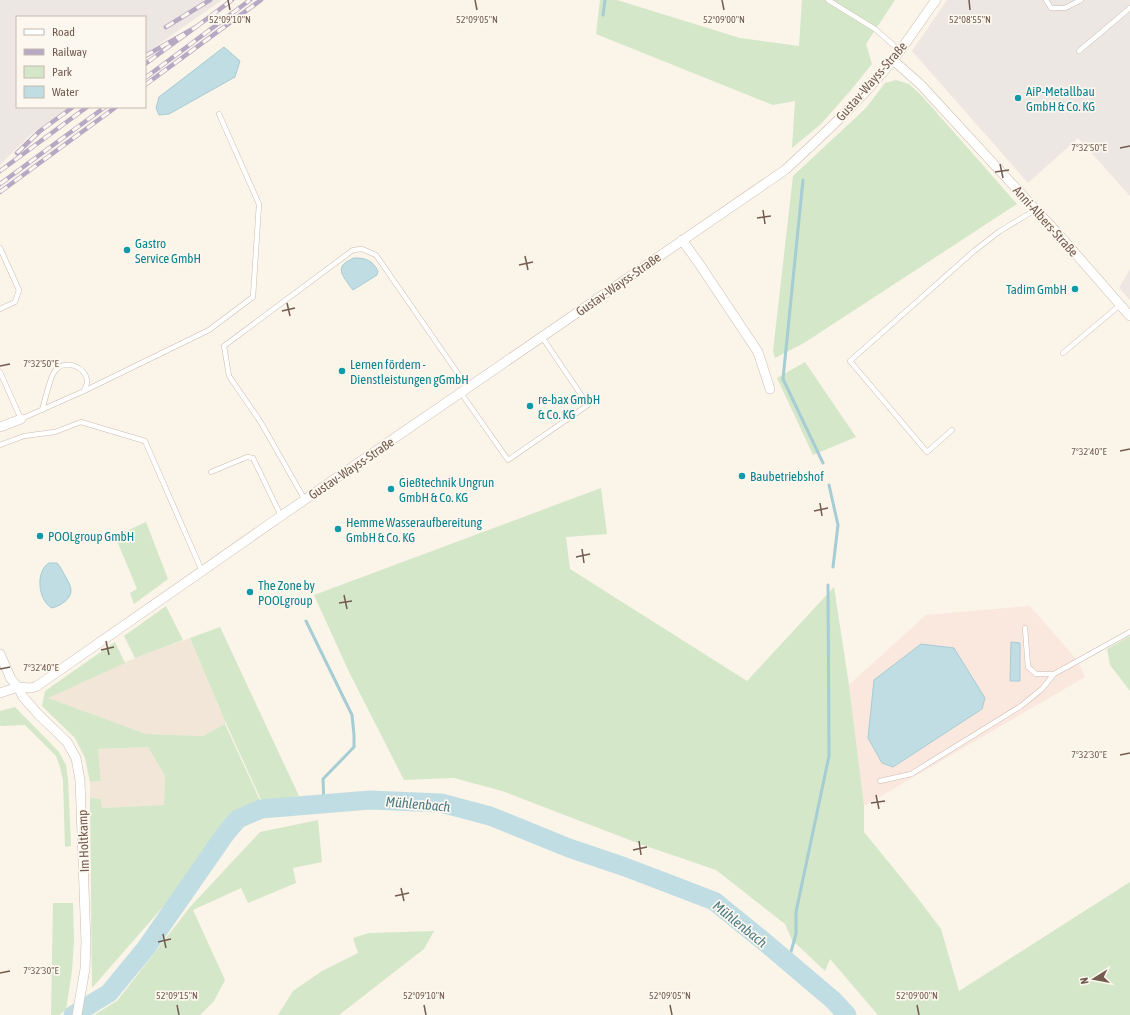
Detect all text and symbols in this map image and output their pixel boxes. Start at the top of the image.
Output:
text: 52°09'10"N [209,14,251,25]
text: 52°09'05"N [456,14,498,25]
text: 52°09'00"N [703,14,745,25]
text: 52°08'55"N [949,14,991,25]
legend [16,16,146,108]
text: Road [52,25,75,39]
street label: Gustav-Wayss-Straße [833,39,910,124]
text: Railway [52,45,87,59]
text: Park [52,65,73,79]
place label: AiP-Metallbau GmbH & Co. KG [1026,84,1095,114]
text: Water [52,85,79,99]
marker: AiP-Metallbau GmbH & Co. KG [1013,93,1023,103]
text: 7°32'50"E [1071,142,1107,153]
street label: Anni-Albers-Straße [1010,183,1081,260]
place label: Gastro Service GmbH [135,236,201,266]
marker: Gastro Service GmbH [122,245,132,255]
street label: Gustav-Wayss-Straße [573,250,664,319]
place label: Tadim GmbH [1006,282,1067,297]
marker: Tadim GmbH [1070,284,1080,294]
place label: Lernen fördern - Dienstleistungen gGmbH [350,357,469,387]
text: 7°32'50"E [23,358,59,369]
marker: Lernen fördern - Dienstleistungen gGmbH [337,366,347,376]
place label: re-bax GmbH & Co. KG [538,392,600,422]
marker: re-bax GmbH & Co. KG [525,401,535,411]
street label: Gustav-Wayss-Straße [306,434,397,503]
text: 7°32'40"E [1071,446,1107,457]
place label: Baubetriebshof [750,469,824,484]
marker: Baubetriebshof [737,471,747,481]
place label: Gießtechnik Ungrun GmbH & Co. KG [399,475,494,505]
marker: Gießtechnik Ungrun GmbH & Co. KG [386,484,396,494]
place label: Hemme Wasseraufbereitung GmbH & Co. KG [346,515,483,545]
marker: Hemme Wasseraufbereitung GmbH & Co. KG [333,524,343,534]
place label: POOLgroup GmbH [48,529,134,544]
marker: POOLgroup GmbH [35,531,45,541]
place label: The Zone by POOLgroup [258,578,315,608]
marker: The Zone by POOLgroup [245,587,255,597]
text: 7°32'40"E [23,662,59,673]
text: 7°32'30"E [1071,749,1107,760]
water label: Mühlenbach [385,793,451,815]
street label: Im Holtkamp [75,809,92,873]
water label: Mühlenbach [710,897,770,951]
north arrow [1074,959,1114,999]
text: 7°32'30"E [23,965,59,976]
text: N [1078,977,1091,985]
text: 52°09'15"N [156,990,198,1001]
text: 52°09'10"N [403,990,445,1001]
text: 52°09'05"N [649,990,691,1001]
text: 52°09'00"N [896,990,938,1001]

